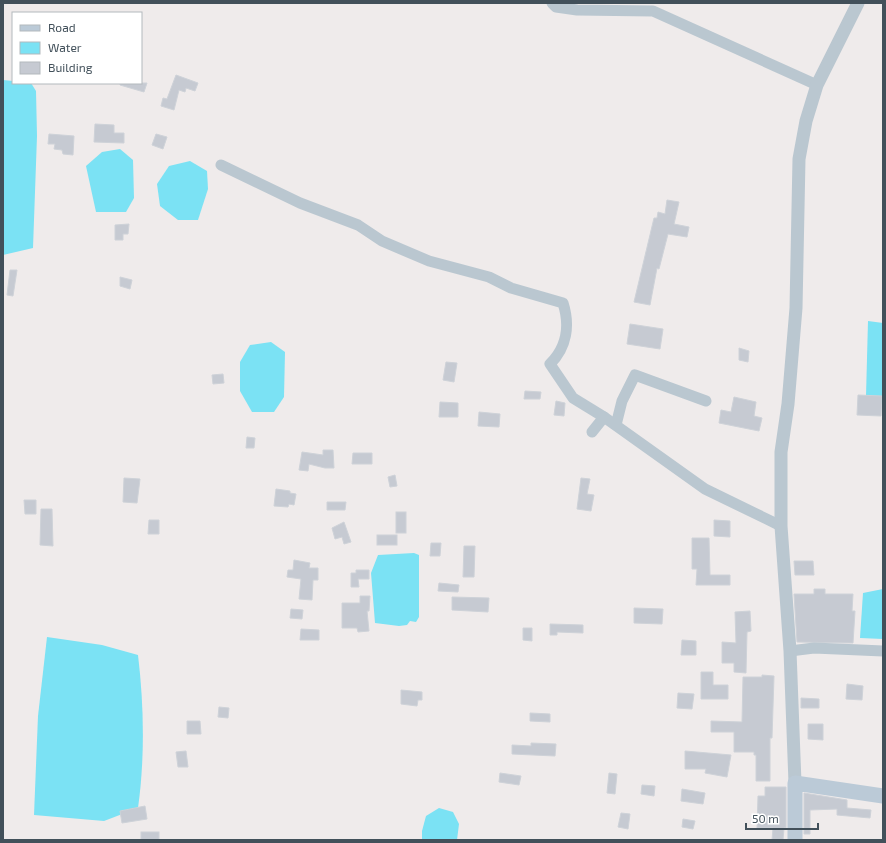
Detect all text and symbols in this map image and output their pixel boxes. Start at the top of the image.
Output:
legend [12,12,142,84]
text: Road [48,20,76,34]
text: Water [48,40,82,54]
text: Building [48,60,93,74]
scale bar [746,805,818,831]
text: 50 m [752,811,779,825]

